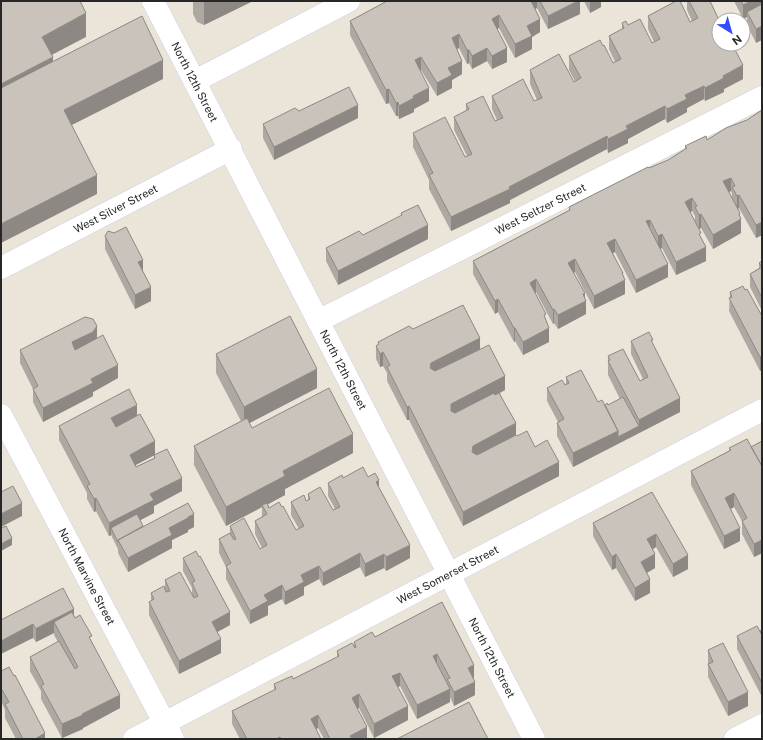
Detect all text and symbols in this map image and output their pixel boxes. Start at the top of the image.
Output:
north arrow [711,12,751,52]
text: N [730,33,744,47]
street label: North 12th Street [169,40,220,124]
street label: West Seltzer Street [493,181,588,237]
street label: West Silver Street [72,182,160,235]
street label: North 12th Street [318,328,369,412]
street label: North Marvine Street [56,526,117,627]
street label: West Somerset Street [395,543,500,606]
street label: North 12th Street [466,616,518,700]

